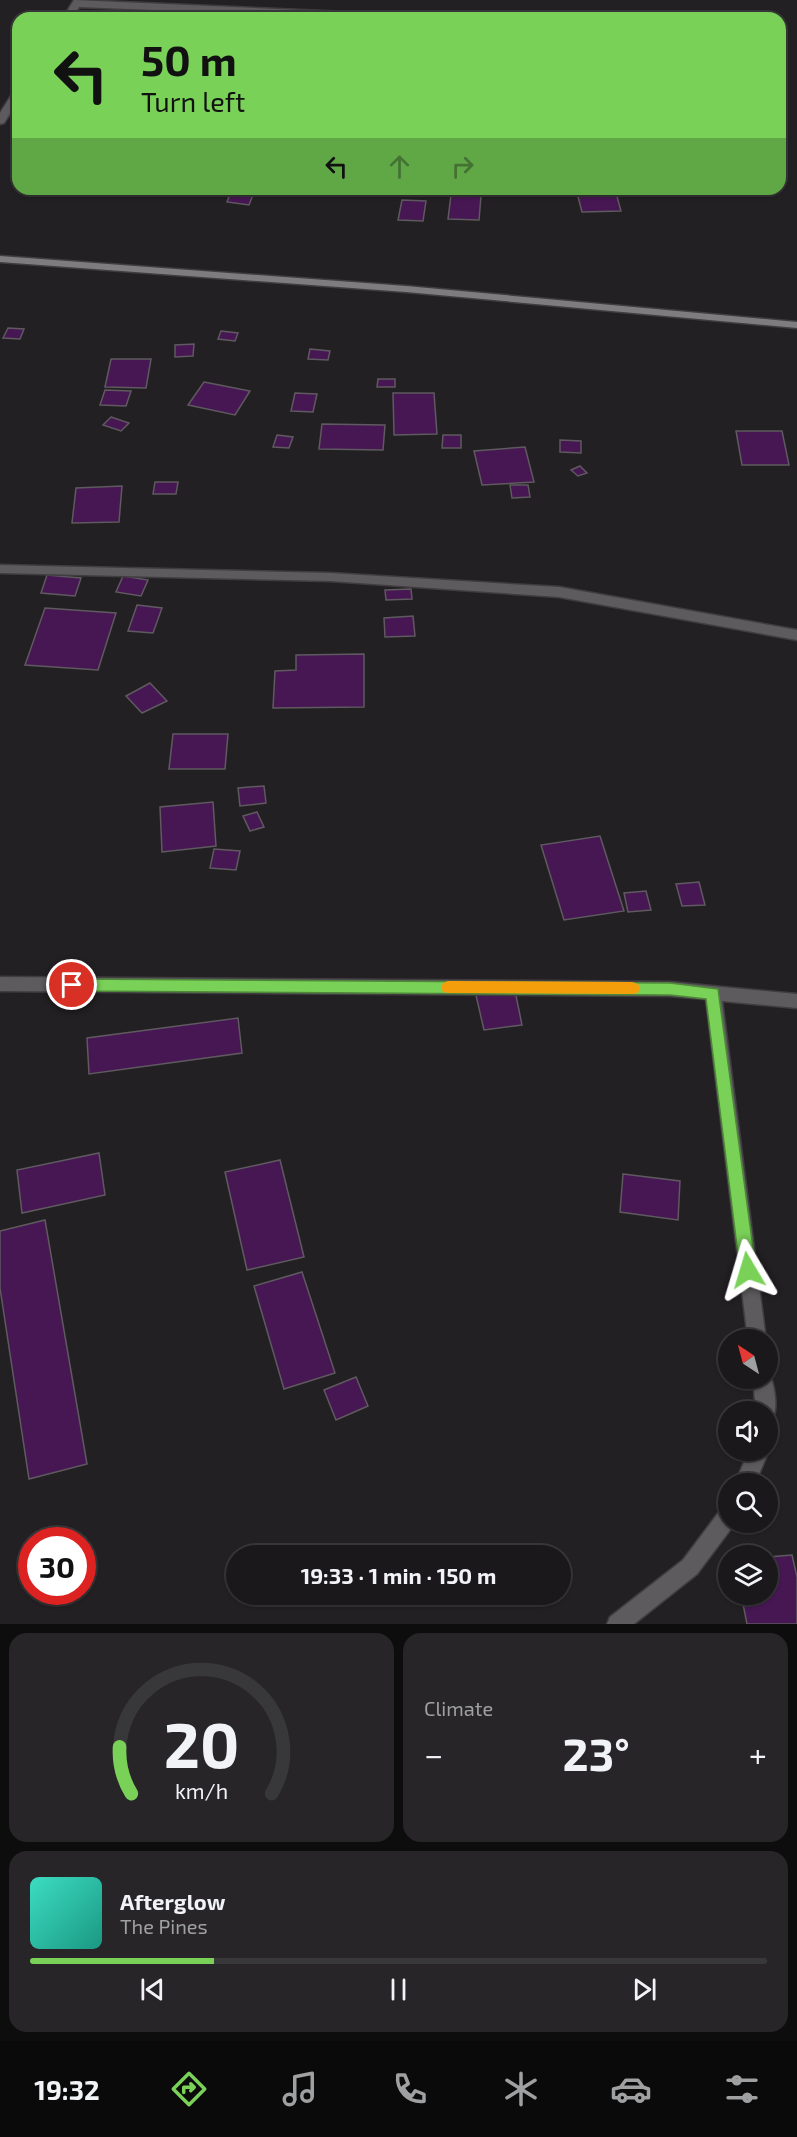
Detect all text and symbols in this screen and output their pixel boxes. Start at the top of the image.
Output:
text: 50 m [141,34,237,84]
icon: left [42,36,120,114]
text: Turn left [141,85,245,117]
icon: left [320,150,353,183]
icon: ahead [383,150,416,183]
icon: right [446,150,479,183]
pin [46,959,97,1010]
icon: arrive [55,968,88,1001]
position arrow [716,1238,780,1302]
north arrow [718,1329,778,1389]
map controls [718,1329,778,1605]
button: sound [718,1401,778,1461]
button: search [718,1473,778,1533]
speed limit sign: 30 [18,1527,96,1605]
button: layers [718,1545,778,1605]
text: 19:33 · 1 min · 150 m [301,1562,496,1588]
text: Climate [424,1696,493,1720]
text: 20 [164,1706,239,1781]
text: 23° [562,1726,630,1780]
text: − [424,1734,443,1774]
text: + [749,1734,767,1774]
text: km/h [175,1779,228,1804]
text: Afterglow [120,1888,225,1914]
text: The Pines [120,1914,208,1938]
icon: previous [136,1973,169,2006]
icon: pause [382,1973,415,2006]
icon: next [628,1973,661,2006]
icon: directions [168,2068,210,2110]
icon: music [279,2068,321,2110]
icon: phone [389,2068,431,2110]
icon: climate [500,2068,542,2110]
icon: car [610,2068,652,2110]
icon: filters [721,2068,763,2110]
text: 19:32 [34,2073,100,2105]

